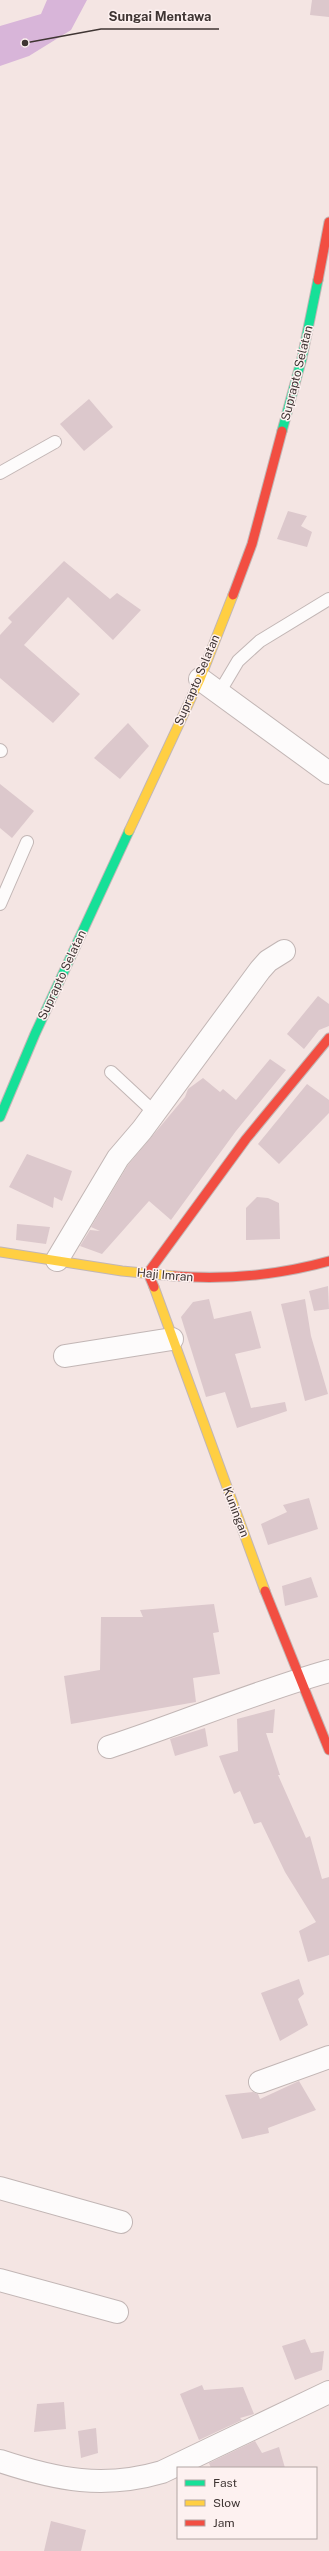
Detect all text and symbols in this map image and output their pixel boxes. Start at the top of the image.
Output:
callout: Sungai Mentawa [101,4,219,29]
text: Sungai Mentawa [109,9,211,24]
street label: Suprapto Selatan [278,324,316,422]
street label: Suprapto Selatan [172,632,222,728]
street label: Suprapto Selatan [35,928,89,1022]
street label: Haji Imran [136,1266,194,1284]
street label: Kuningan [220,1485,252,1539]
legend [177,2467,317,2539]
text: Fast [213,2476,238,2490]
text: Slow [213,2496,241,2510]
text: Jam [213,2516,235,2530]

